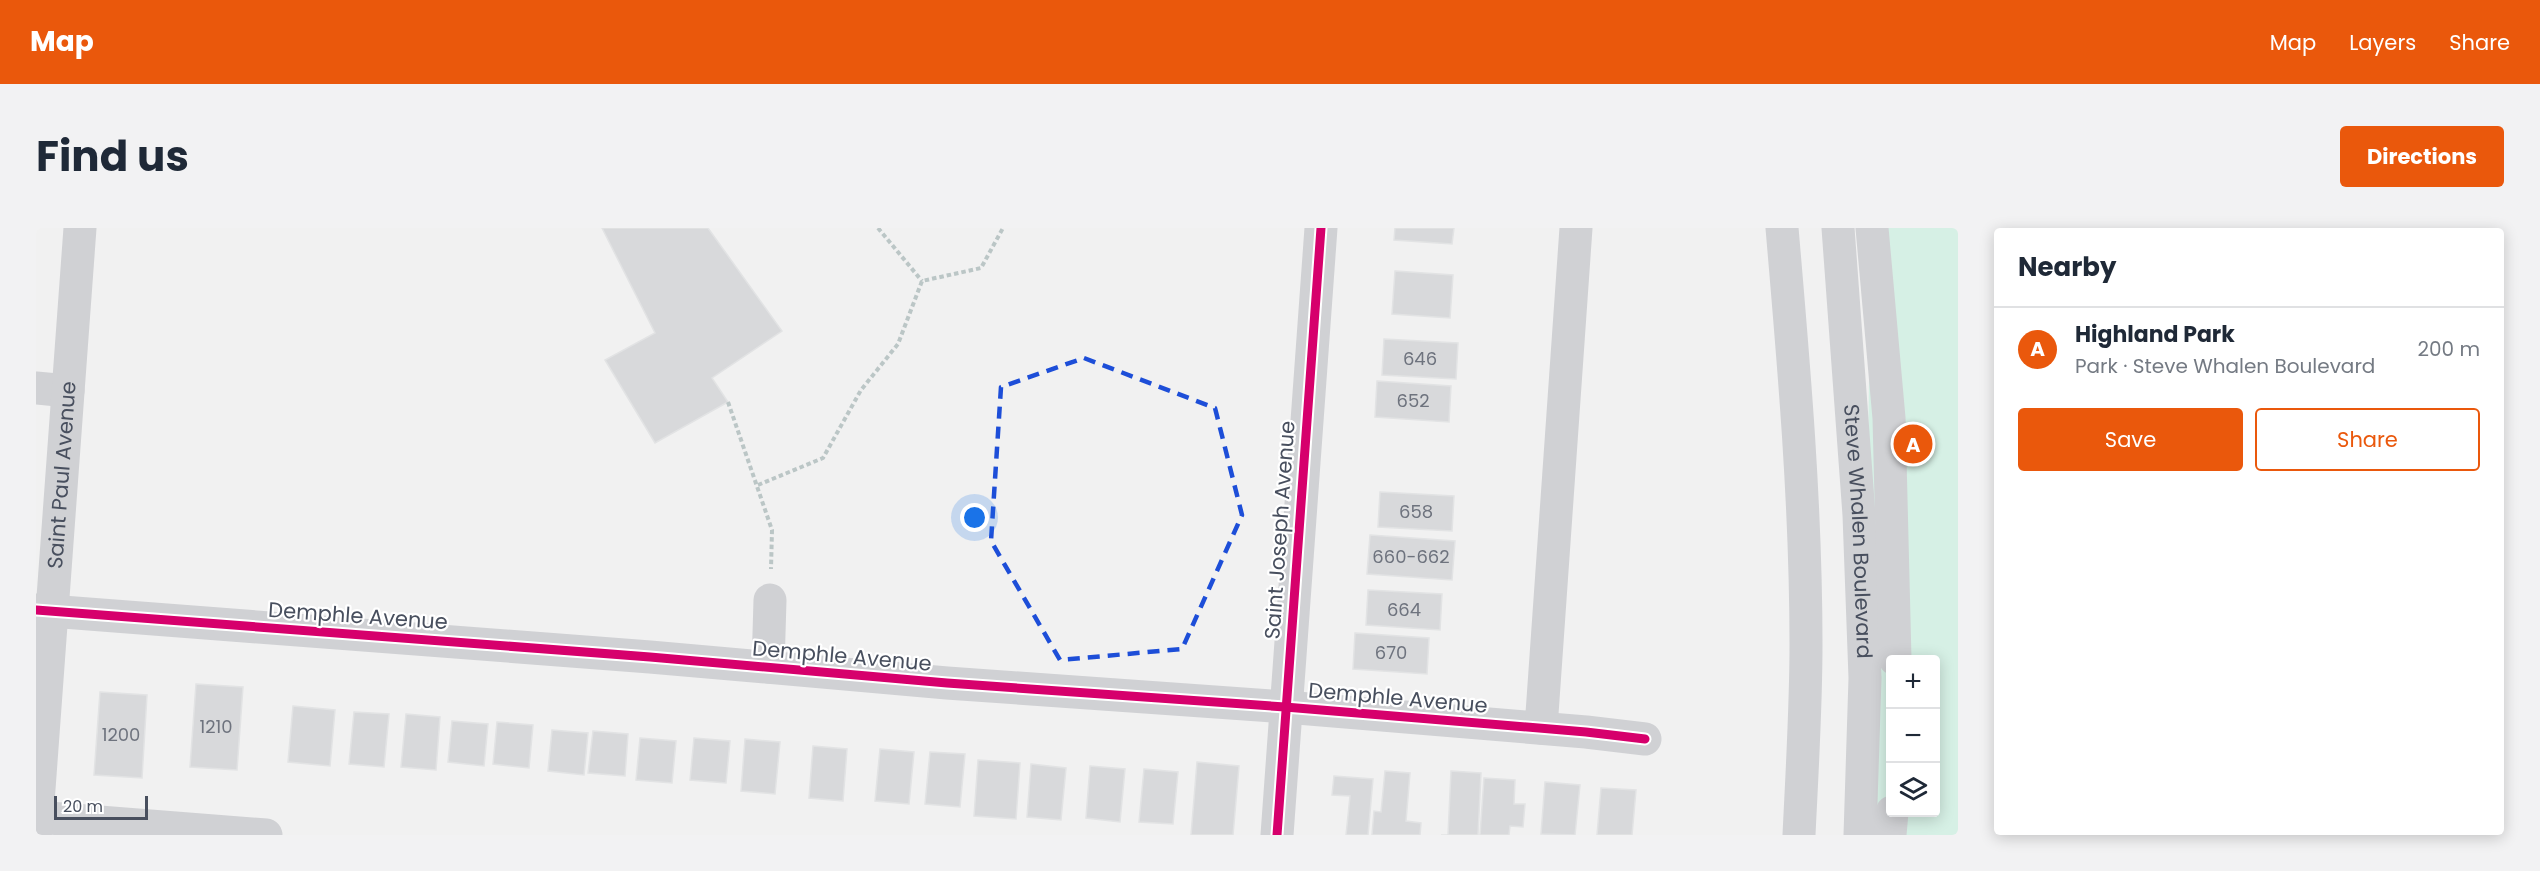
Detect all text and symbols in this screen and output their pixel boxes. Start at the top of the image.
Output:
text: Map [30,22,94,61]
text: Map [2270,28,2316,57]
text: Layers [2349,28,2416,57]
text: Share [2449,28,2510,57]
button: Directions [2340,126,2504,187]
text: Find us [36,127,189,186]
text: Nearby [2018,249,2116,285]
text: Highland Park [2075,319,2235,350]
text: A [2030,335,2045,363]
text: 200 m [2417,335,2480,363]
house number: 646 [1403,346,1437,371]
text: Park · Steve Whalen Boulevard [2075,352,2375,380]
street label: Saint Paul Avenue [40,380,83,570]
house number: 652 [1396,388,1430,413]
street label: Steve Whalen Boulevard [1837,403,1879,659]
button: Save [2018,408,2243,471]
button: Share [2255,408,2480,471]
street label: Saint Joseph Avenue [1257,420,1302,640]
pin: A [1894,422,1932,466]
house number: 658 [1399,499,1433,524]
your location [960,503,989,532]
house number: 660-662 [1372,544,1450,569]
street label: Demphle Avenue [267,595,449,636]
house number: 664 [1387,597,1421,622]
street label: Demphle Avenue [751,633,933,678]
house number: 670 [1375,640,1407,665]
map controls [1886,655,1940,817]
button: + [1886,655,1940,709]
street label: Demphle Avenue [1307,675,1489,720]
button: − [1886,709,1940,763]
house number: 1210 [199,714,233,739]
house number: 1200 [102,722,140,747]
button: layers [1886,763,1940,817]
scale bar [54,793,148,820]
text: 20 m [63,795,103,818]

